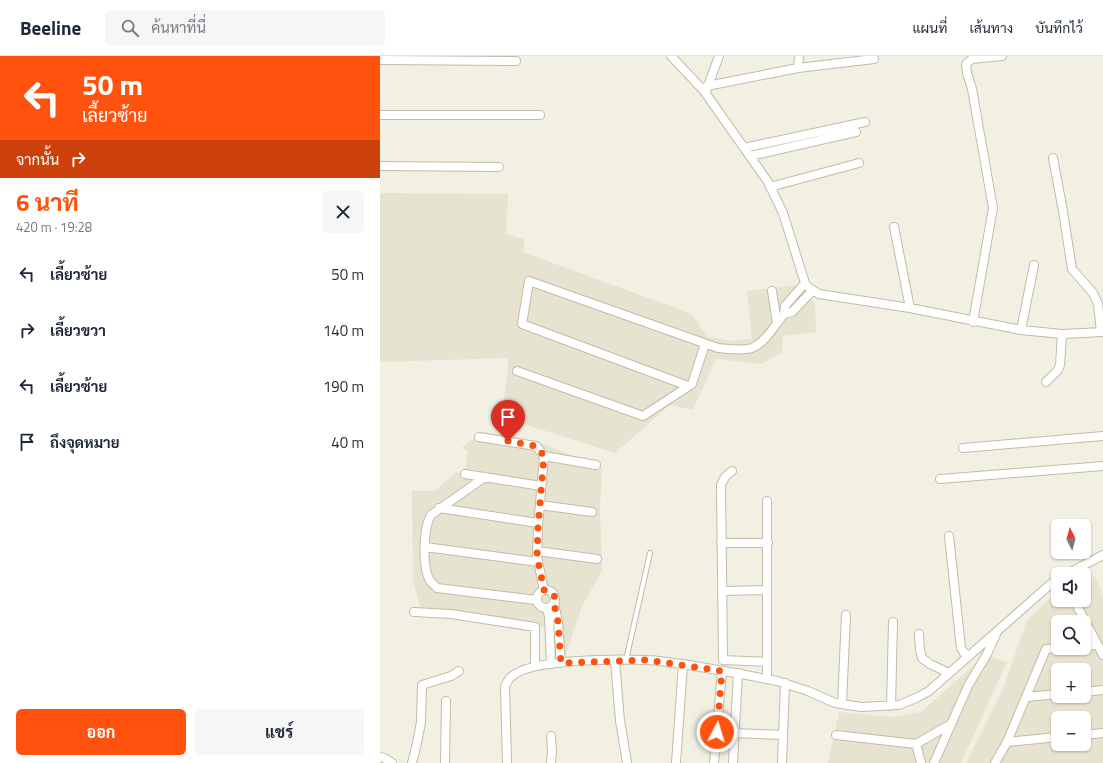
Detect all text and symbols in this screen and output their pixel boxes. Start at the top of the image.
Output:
search box [105,10,385,46]
text: Beeline [20,13,81,42]
text: ค้นหาที่นี่ [151,16,206,39]
icon: search [119,17,141,39]
text: แผนที่ [912,17,947,38]
text: เส้นทาง [969,17,1013,38]
text: บันทึกไว้ [1035,17,1083,38]
text: 50 m [82,63,143,106]
icon: left [16,72,68,124]
text: เลี้ยวซ้าย [82,102,148,129]
text: จากนั้น [16,148,59,171]
icon: right [67,148,89,170]
text: 6 นาที [16,184,79,220]
button: close [322,191,364,233]
text: 420 m · 19:28 [16,217,92,237]
icon: left [16,263,38,285]
text: เลี้ยวซ้าย [50,263,107,286]
text: 50 m [331,263,364,286]
icon: right [16,319,38,341]
text: เลี้ยวขวา [50,319,106,342]
text: 140 m [323,319,364,342]
icon: left [16,375,38,397]
text: เลี้ยวซ้าย [50,375,107,398]
text: 190 m [323,375,364,398]
pin [491,400,525,441]
icon: arrive [497,406,519,428]
icon: arrive [16,431,38,453]
text: ถึงจุดหมาย [50,431,120,454]
text: 40 m [331,431,364,454]
north arrow [1051,519,1091,559]
map controls [1051,519,1091,751]
button: sound [1051,567,1091,607]
button: search [1051,615,1091,655]
button: + [1051,663,1091,703]
button: ออก [16,709,186,755]
button: แชร์ [194,709,364,755]
position arrow [696,711,738,753]
button: − [1051,711,1091,751]

